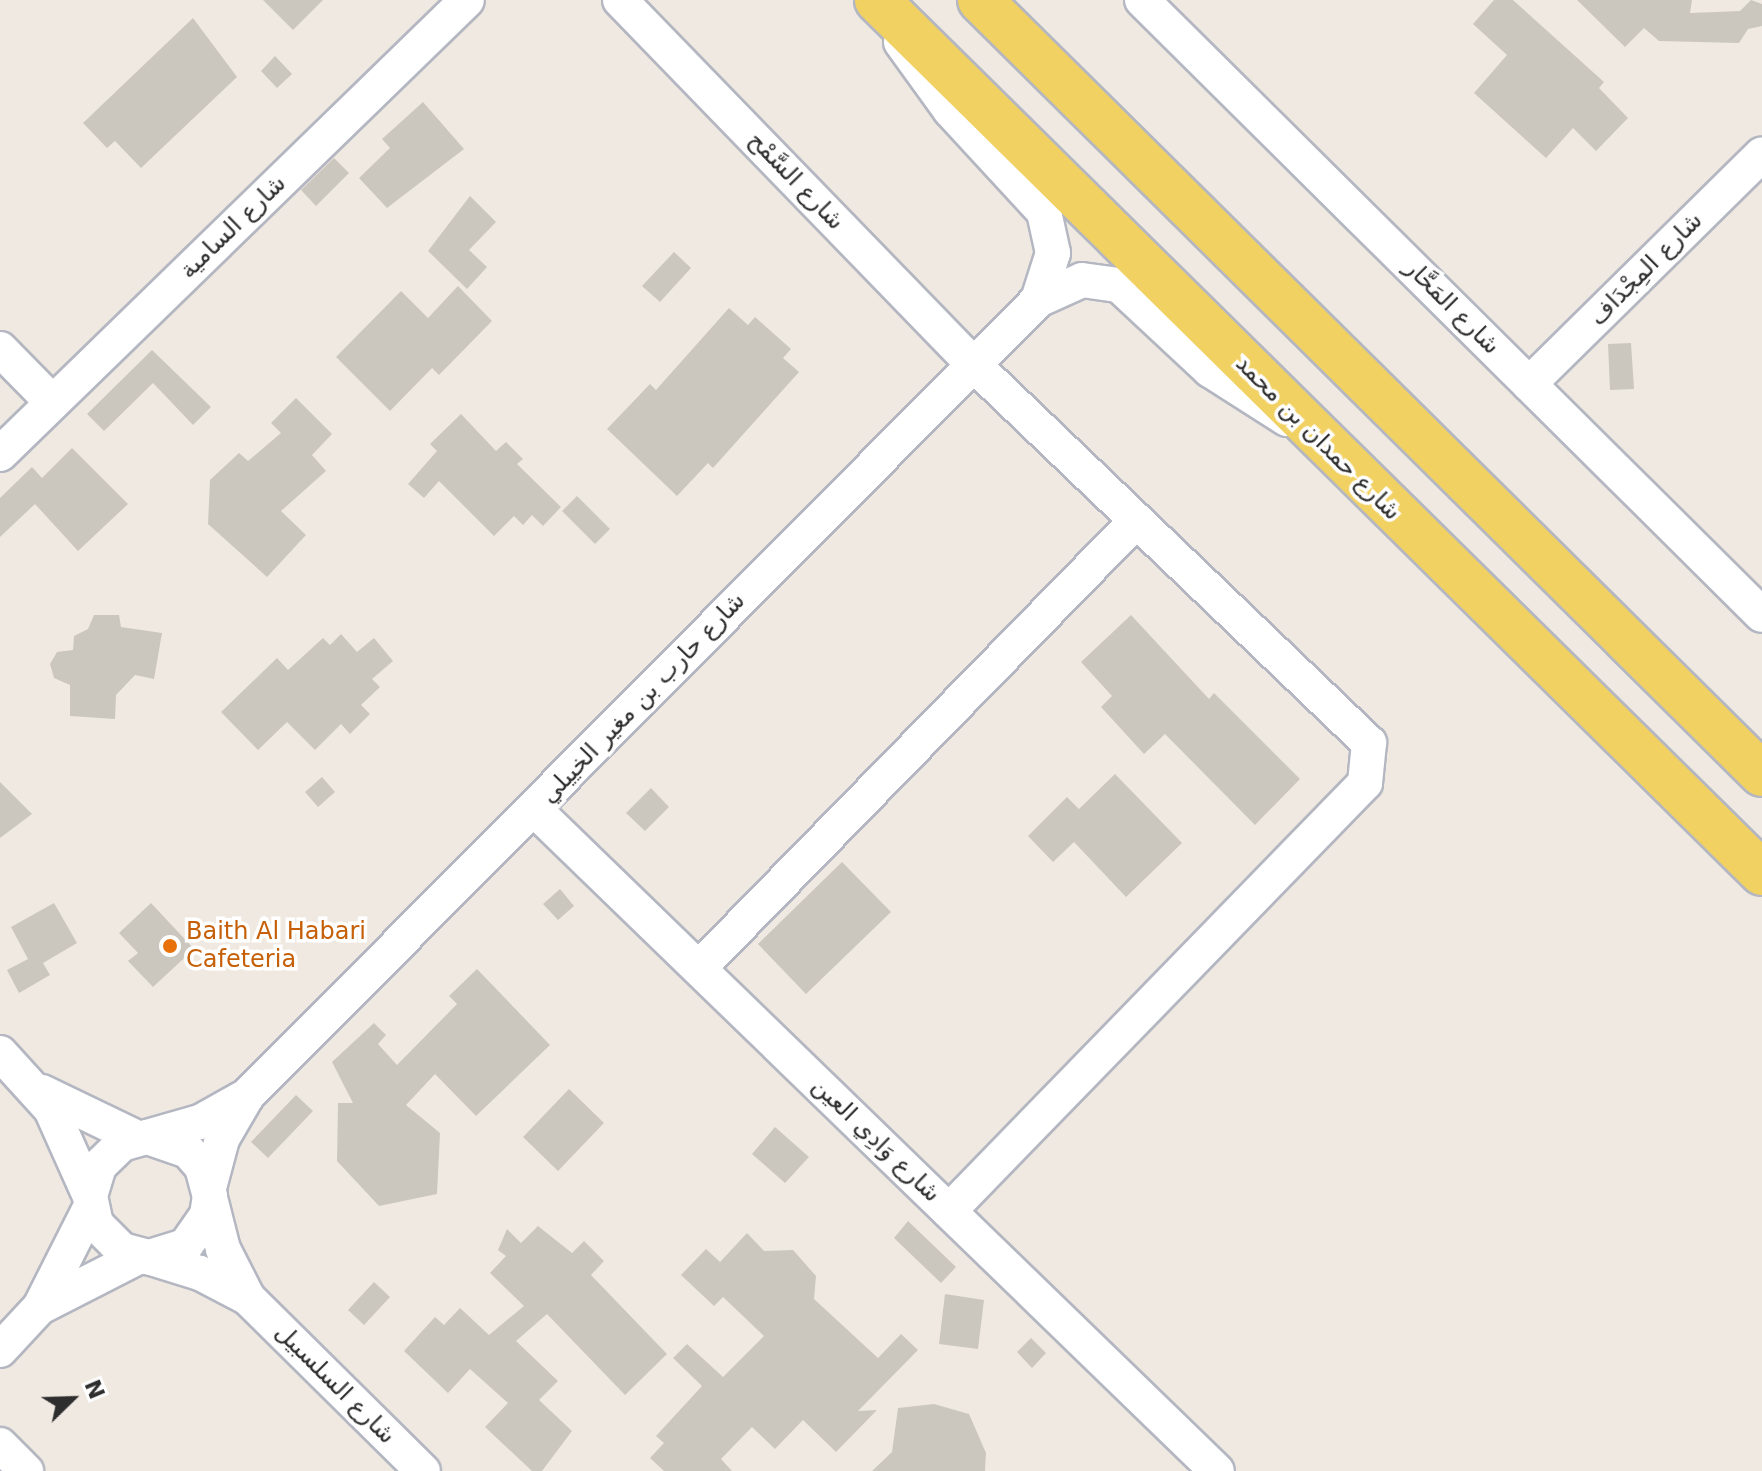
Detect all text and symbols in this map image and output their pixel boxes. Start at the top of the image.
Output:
street label: شارع السَّمْح [742,126,850,236]
street label: شارع السامية [174,169,292,285]
street label: شارع المِجْدَاف [1583,206,1709,332]
street label: شارع المَحَّار [1398,253,1506,361]
street label: شارع حمدان بن محمد [1229,349,1407,527]
street label: شارع حارب بن مغير الخييلي [535,587,751,809]
place label: Baith Al Habari Cafeteria [186,918,366,974]
marker: Baith Al Habari Cafeteria [161,937,179,955]
street label: شارع وَادِي العين [806,1072,946,1208]
street label: شارع السلسبيل [269,1318,401,1450]
north arrow [32,1359,112,1439]
text: N [79,1376,110,1403]

